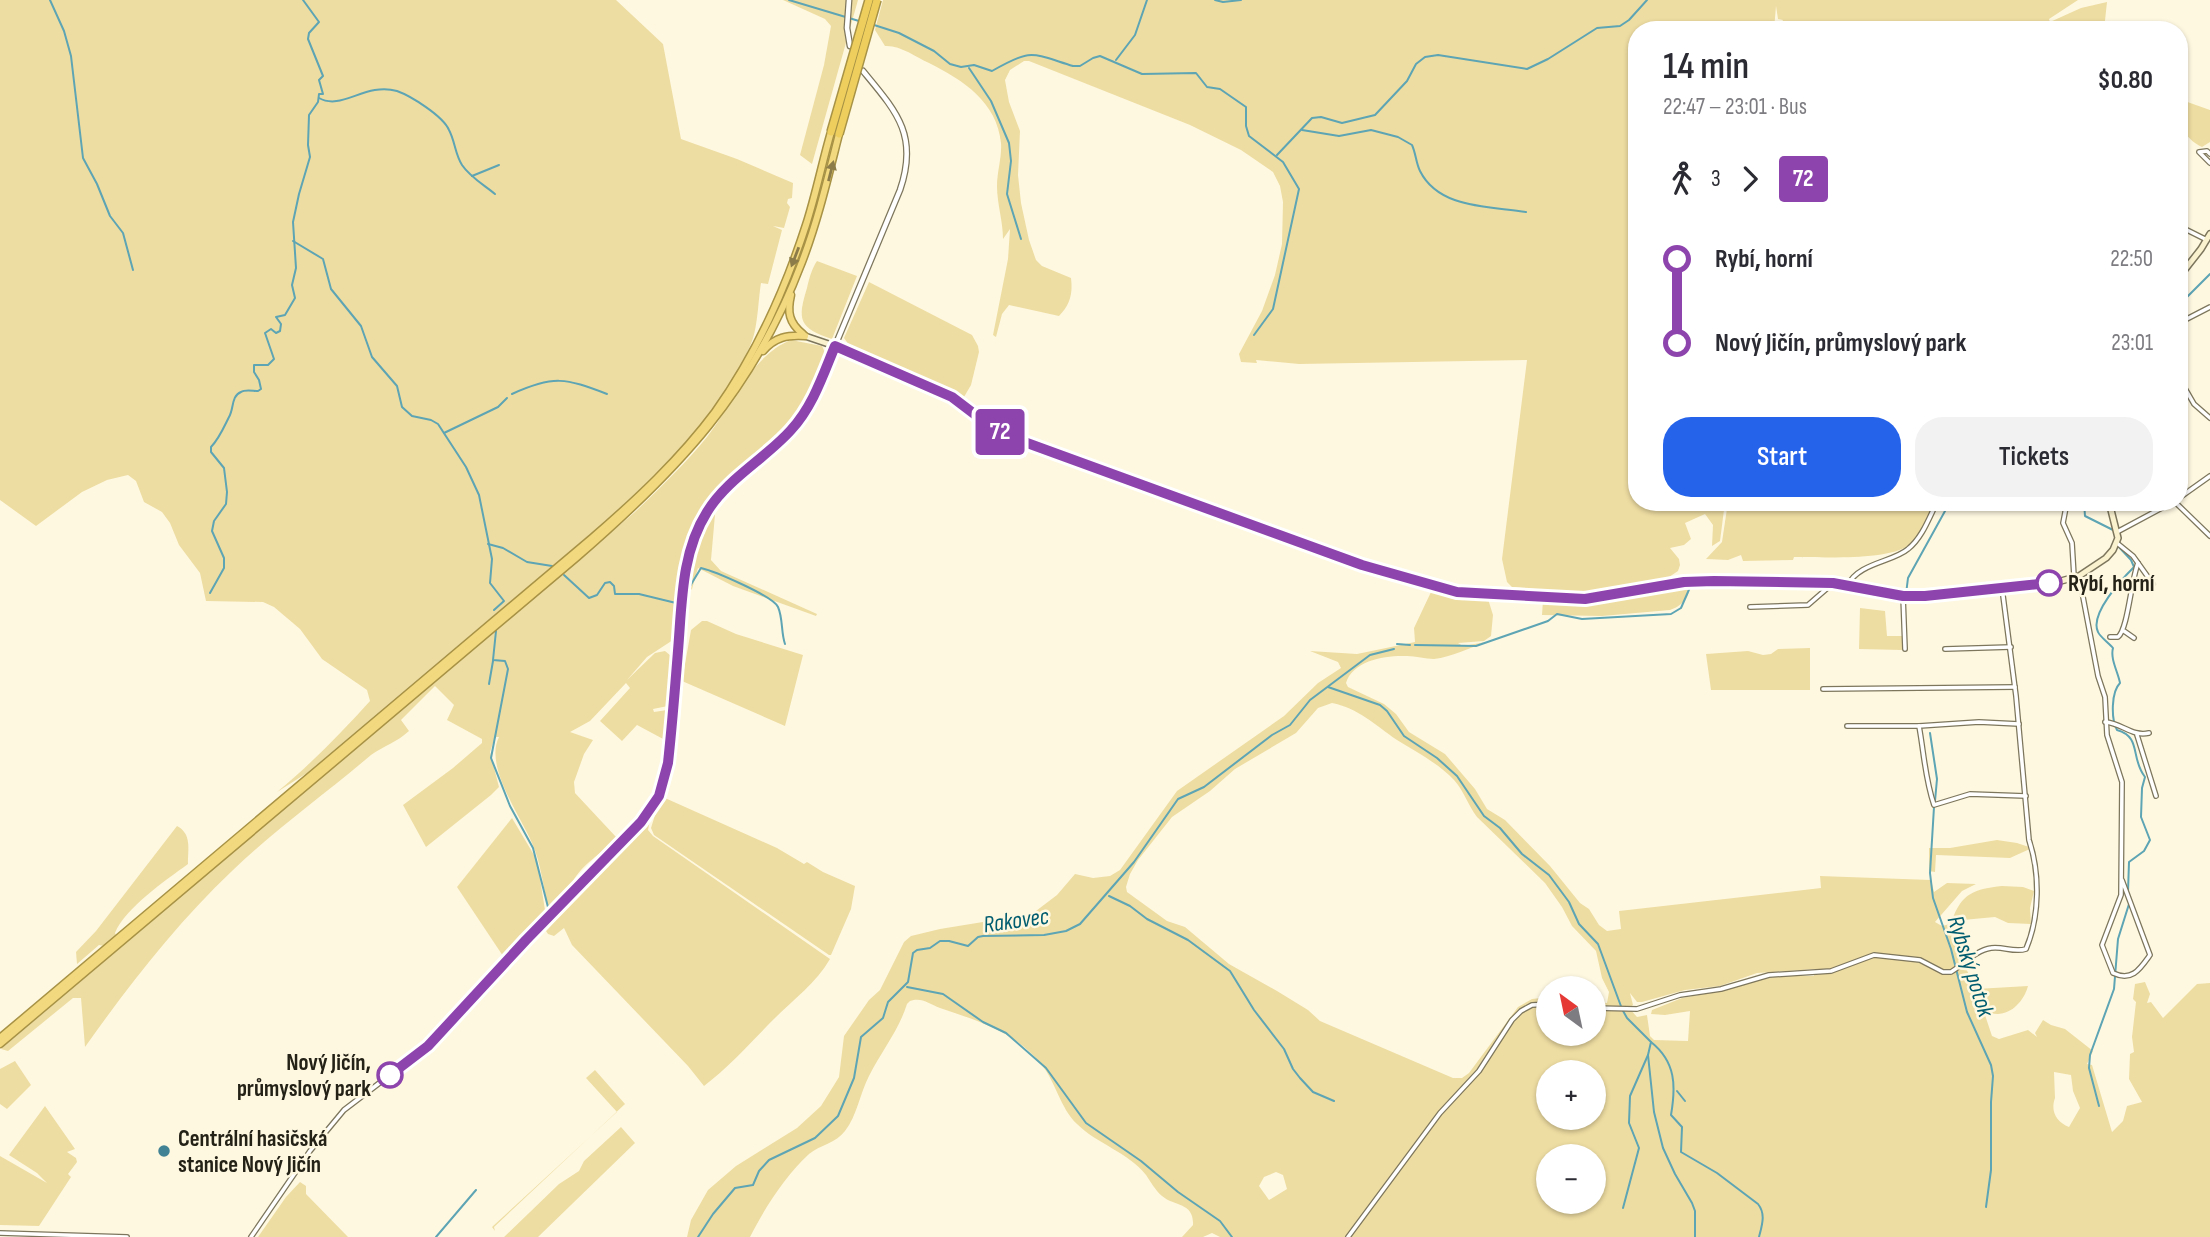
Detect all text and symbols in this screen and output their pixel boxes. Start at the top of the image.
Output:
text: 14 min [1663,44,1749,89]
text: $0.80 [2097,65,2153,96]
text: 22:47 – 23:01 · Bus [1663,93,1807,121]
one-way arrow [826,160,837,182]
icon: walk [1663,160,1701,198]
icon: forward [1731,160,1769,198]
text: 72 [1793,164,1814,193]
text: 3 [1711,165,1721,193]
text: Rybí, horní [1715,244,1813,275]
text: 22:50 [2110,245,2153,273]
one-way arrow [789,246,800,267]
text: Nový Jičín, průmyslový park [1715,328,1967,359]
text: 23:01 [2111,329,2153,357]
line badge: 72 [968,409,1032,455]
text: 72 [990,417,1010,446]
button: Start [1663,417,1901,497]
button: Tickets [1915,417,2153,497]
marker: Rybí, horní [2036,570,2062,596]
place label: Rybí, horní [2068,570,2155,598]
water label: Rakovec [981,901,1051,939]
water label: Rybský potok [1941,912,2001,1021]
north arrow [1536,976,1606,1046]
map controls [1536,976,1606,1214]
place label: Nový Jičín, průmyslový park [237,1049,371,1103]
button: + [1536,1060,1606,1130]
marker: Nový Jičín, průmyslový park [377,1062,403,1088]
place label: Centrální hasičská stanice Nový Jičín [178,1125,328,1179]
marker: Centrální hasičská stanice Nový Jičín [156,1143,172,1159]
button: − [1536,1144,1606,1214]

